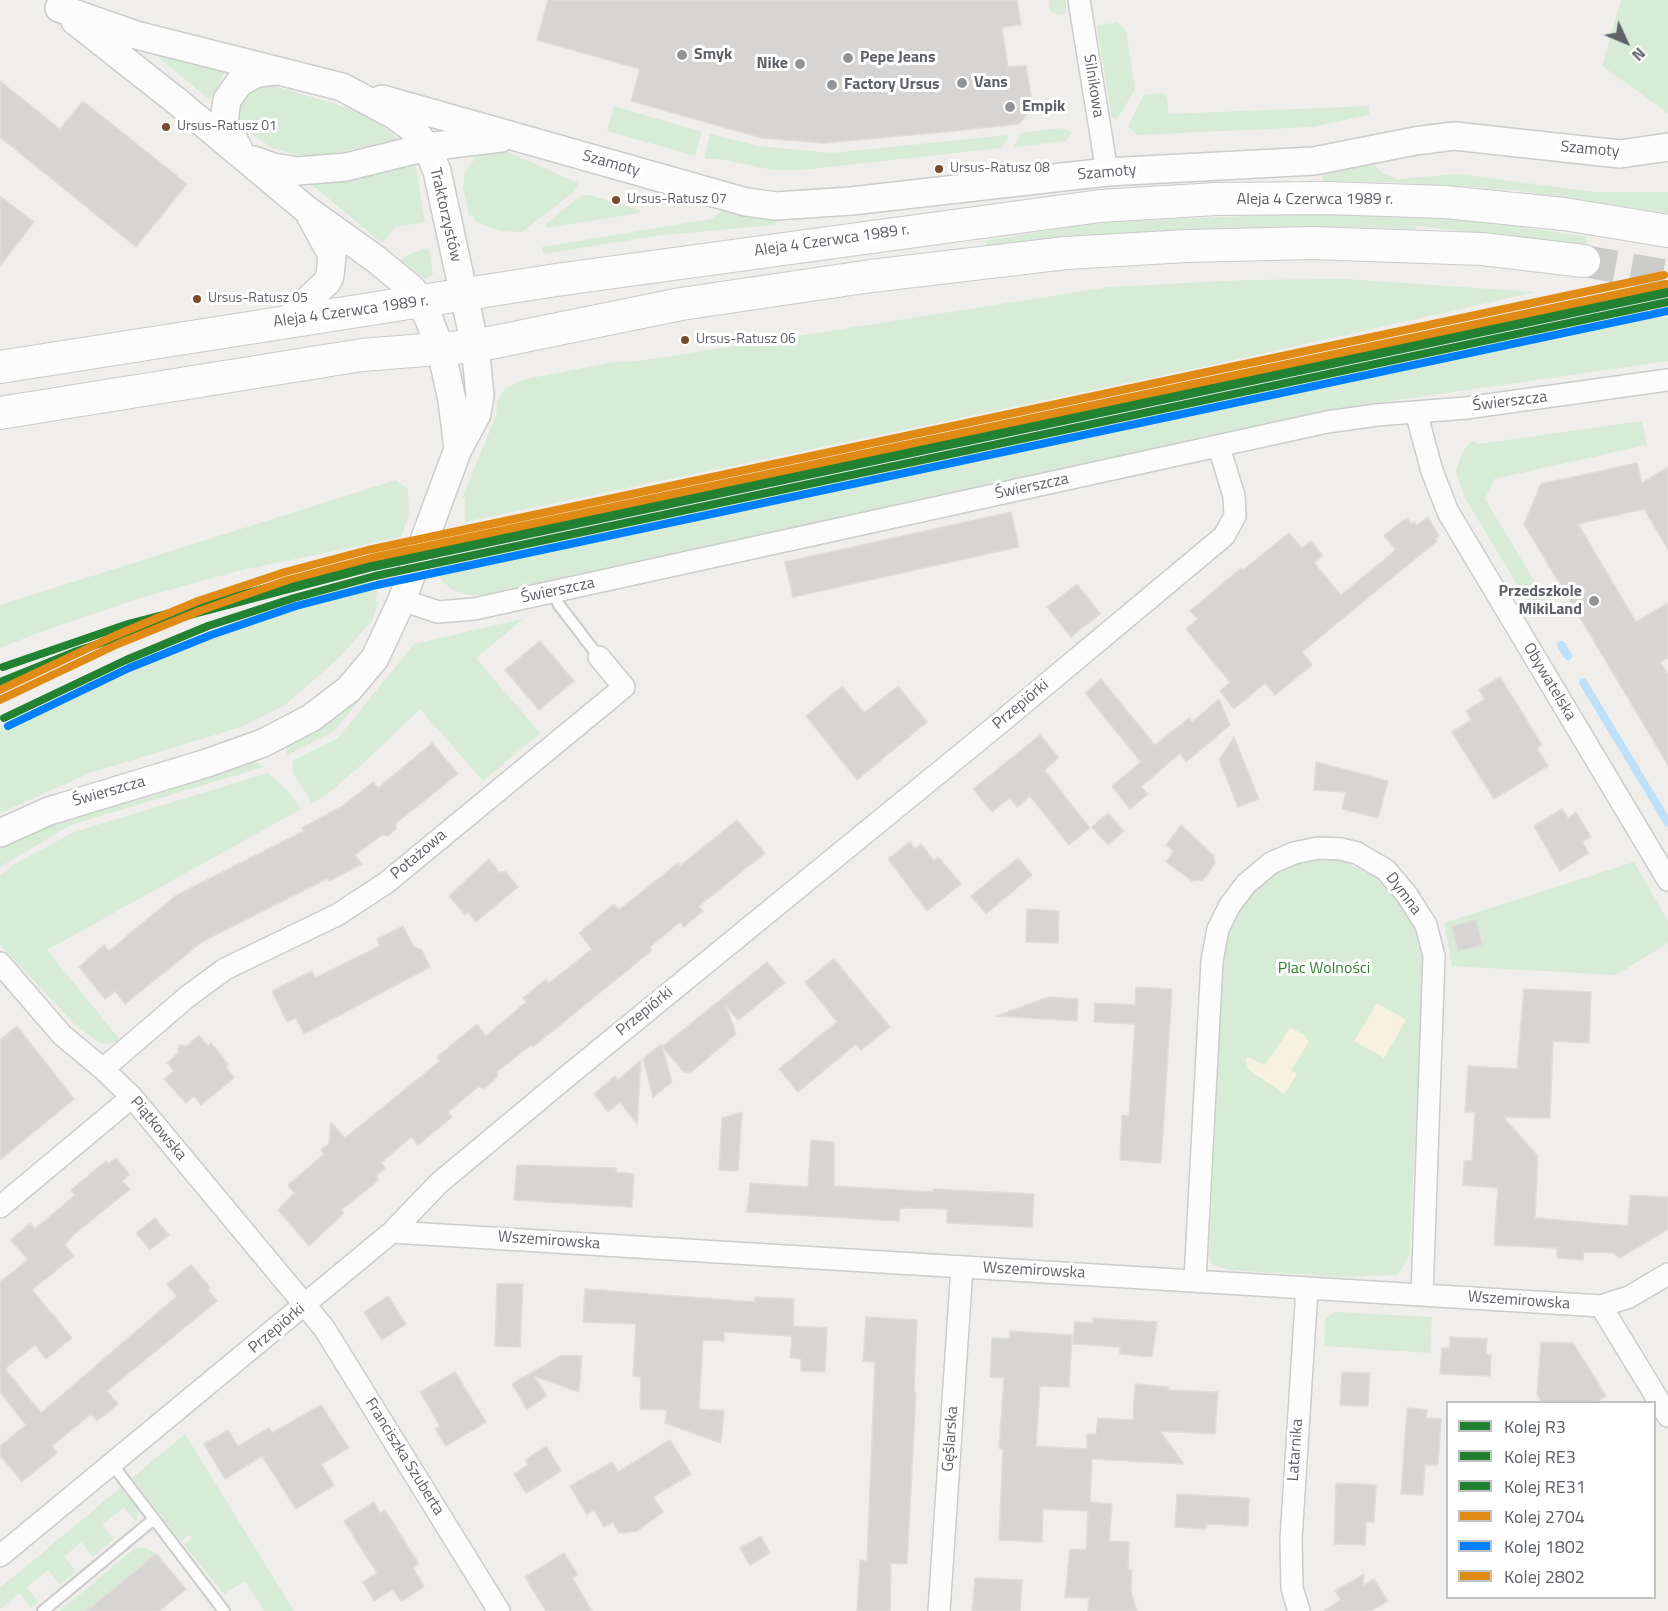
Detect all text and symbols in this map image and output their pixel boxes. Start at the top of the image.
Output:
north arrow [1596,12,1656,72]
text: N [1626,42,1651,67]
place label: Smyk [694,45,732,65]
marker: Smyk [675,48,689,62]
place label: Pepe Jeans [860,48,935,68]
marker: Pepe Jeans [841,51,855,65]
street label: Silnikowa [1079,53,1107,119]
place label: Nike [757,54,788,74]
marker: Nike [793,57,807,71]
place label: Vans [974,73,1008,93]
place label: Factory Ursus [844,75,940,95]
marker: Vans [955,76,969,90]
marker: Factory Ursus [825,78,839,92]
place label: Empik [1022,97,1065,117]
marker: Empik [1003,100,1017,114]
place label: Ursus-Ratusz 01 [177,119,277,135]
marker: Ursus-Ratusz 01 [160,121,172,133]
street label: Szamoty [1560,138,1620,162]
street label: Szamoty [580,147,642,181]
place label: Ursus-Ratusz 08 [950,161,1050,177]
street label: Szamoty [1077,161,1137,185]
marker: Ursus-Ratusz 08 [933,163,945,175]
street label: Traktorzystów [425,166,465,264]
street label: Aleja 4 Czerwca 1989 r. [1237,190,1393,210]
place label: Ursus-Ratusz 07 [627,192,727,208]
marker: Ursus-Ratusz 07 [610,194,622,206]
street label: Aleja 4 Czerwca 1989 r. [753,221,911,261]
place label: Ursus-Ratusz 05 [208,291,308,307]
street label: Aleja 4 Czerwca 1989 r. [272,292,430,332]
marker: Ursus-Ratusz 05 [191,293,203,305]
place label: Ursus-Ratusz 06 [696,332,796,348]
marker: Ursus-Ratusz 06 [679,334,691,346]
street label: Świerszcza [1472,388,1548,416]
street label: Świerszcza [993,470,1071,504]
street label: Świerszcza [519,574,597,608]
place label: Przedszkole MikiLand [1499,582,1582,620]
marker: Przedszkole MikiLand [1587,594,1601,608]
street label: Obywatelska [1518,640,1580,724]
street label: Przepiórki [989,676,1053,734]
street label: Świerszcza [70,772,148,812]
street label: Potażowa [387,826,451,884]
street label: Dymna [1381,869,1425,919]
park label: Plac Wolności [1278,959,1370,979]
street label: Przepiórki [613,983,677,1041]
street label: Piątkowska [126,1093,190,1165]
street label: Wszemirowska [497,1228,601,1254]
street label: Wszemirowska [982,1259,1086,1283]
street label: Wszemirowska [1467,1288,1571,1314]
street label: Przepiórki [245,1300,309,1358]
street label: Franciszka Szuberta [360,1395,448,1519]
legend [1446,1401,1656,1599]
street label: Gęślarska [939,1406,963,1472]
text: Kolej R3 [1504,1413,1566,1440]
street label: Latarnika [1284,1418,1308,1482]
text: Kolej RE3 [1504,1443,1576,1470]
text: Kolej RE31 [1504,1473,1586,1500]
text: Kolej 2704 [1504,1503,1585,1530]
text: Kolej 1802 [1504,1533,1585,1560]
text: Kolej 2802 [1504,1563,1585,1590]

